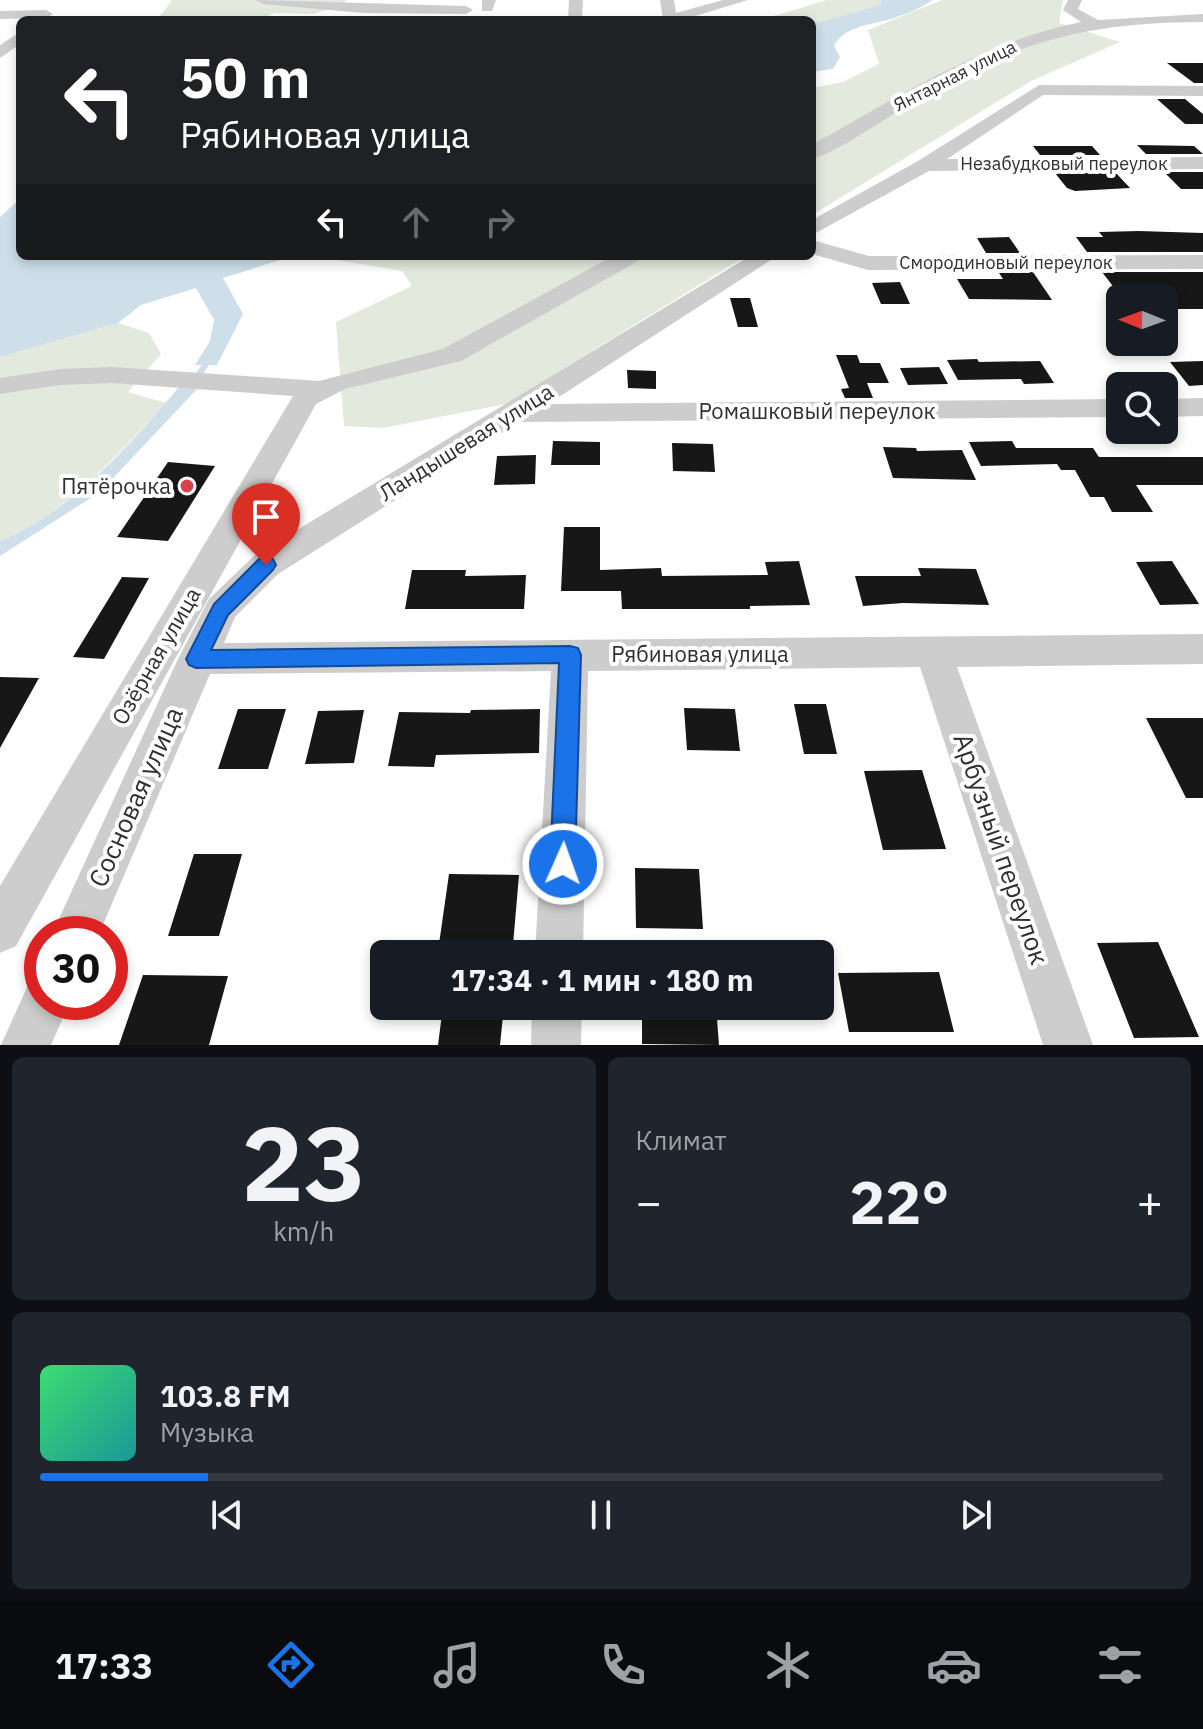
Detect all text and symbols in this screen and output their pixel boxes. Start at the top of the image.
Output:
street label: Янтарная улица [890,35,1020,116]
text: 50 m [180,41,310,113]
icon: left [48,48,152,152]
text: Рябиновая улица [180,111,470,158]
street label: Незабудковый переулок [960,152,1168,175]
icon: left [310,200,354,244]
icon: ahead [394,200,438,244]
icon: right [478,200,522,244]
street label: Смородиновый переулок [899,251,1113,274]
north arrow [1106,284,1178,356]
map controls [1106,284,1178,444]
button: search [1106,372,1178,444]
street label: Ландышевая улица [373,376,559,507]
street label: Ромашковый переулок [698,396,936,425]
place label: Пятёрочка [61,471,171,500]
marker: Пятёрочка [178,477,196,495]
pin [232,483,300,565]
icon: arrive [244,495,288,539]
street label: Озёрная улица [105,582,207,730]
street label: Рябиновая улица [611,639,789,668]
street label: Сосновая улица [80,701,190,892]
street label: Арбузный переулок [946,729,1057,969]
position arrow [521,822,605,906]
speed limit sign: 30 [24,916,128,1020]
text: 17:34 · 1 мин · 180 m [450,960,754,999]
text: 23 [241,1094,366,1230]
text: Климат [636,1123,727,1157]
text: 22° [849,1162,949,1241]
text: − [636,1173,662,1230]
text: + [1137,1173,1163,1230]
text: km/h [273,1214,334,1248]
text: 103.8 FM [160,1376,291,1415]
text: Музыка [160,1415,254,1449]
icon: previous [205,1493,249,1537]
icon: pause [579,1493,623,1537]
icon: next [954,1493,998,1537]
icon: directions [263,1637,319,1693]
icon: music [429,1637,485,1693]
icon: phone [595,1637,651,1693]
icon: climate [760,1637,816,1693]
icon: car [926,1637,982,1693]
icon: filters [1092,1637,1148,1693]
text: 17:33 [55,1642,153,1689]

